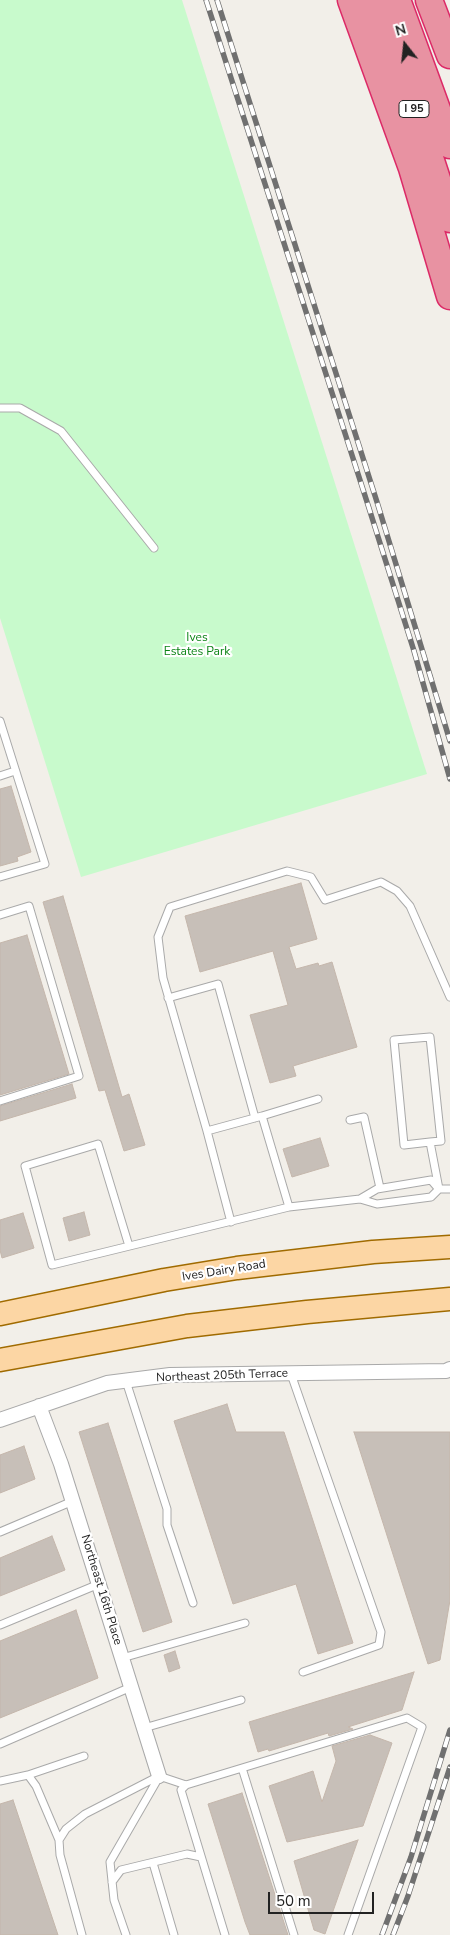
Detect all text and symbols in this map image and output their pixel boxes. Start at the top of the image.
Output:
north arrow [380,20,430,70]
text: N [393,20,408,41]
road number: I 95 [399,100,429,118]
park label: Ives Estates Park [164,631,230,659]
street label: Ives Dairy Road [181,1257,267,1285]
street label: Northeast 205th Terrace [156,1367,288,1385]
street label: Northeast 16th Place [77,1533,125,1647]
scale bar [270,1882,376,1914]
text: 50 m [276,1891,311,1911]

